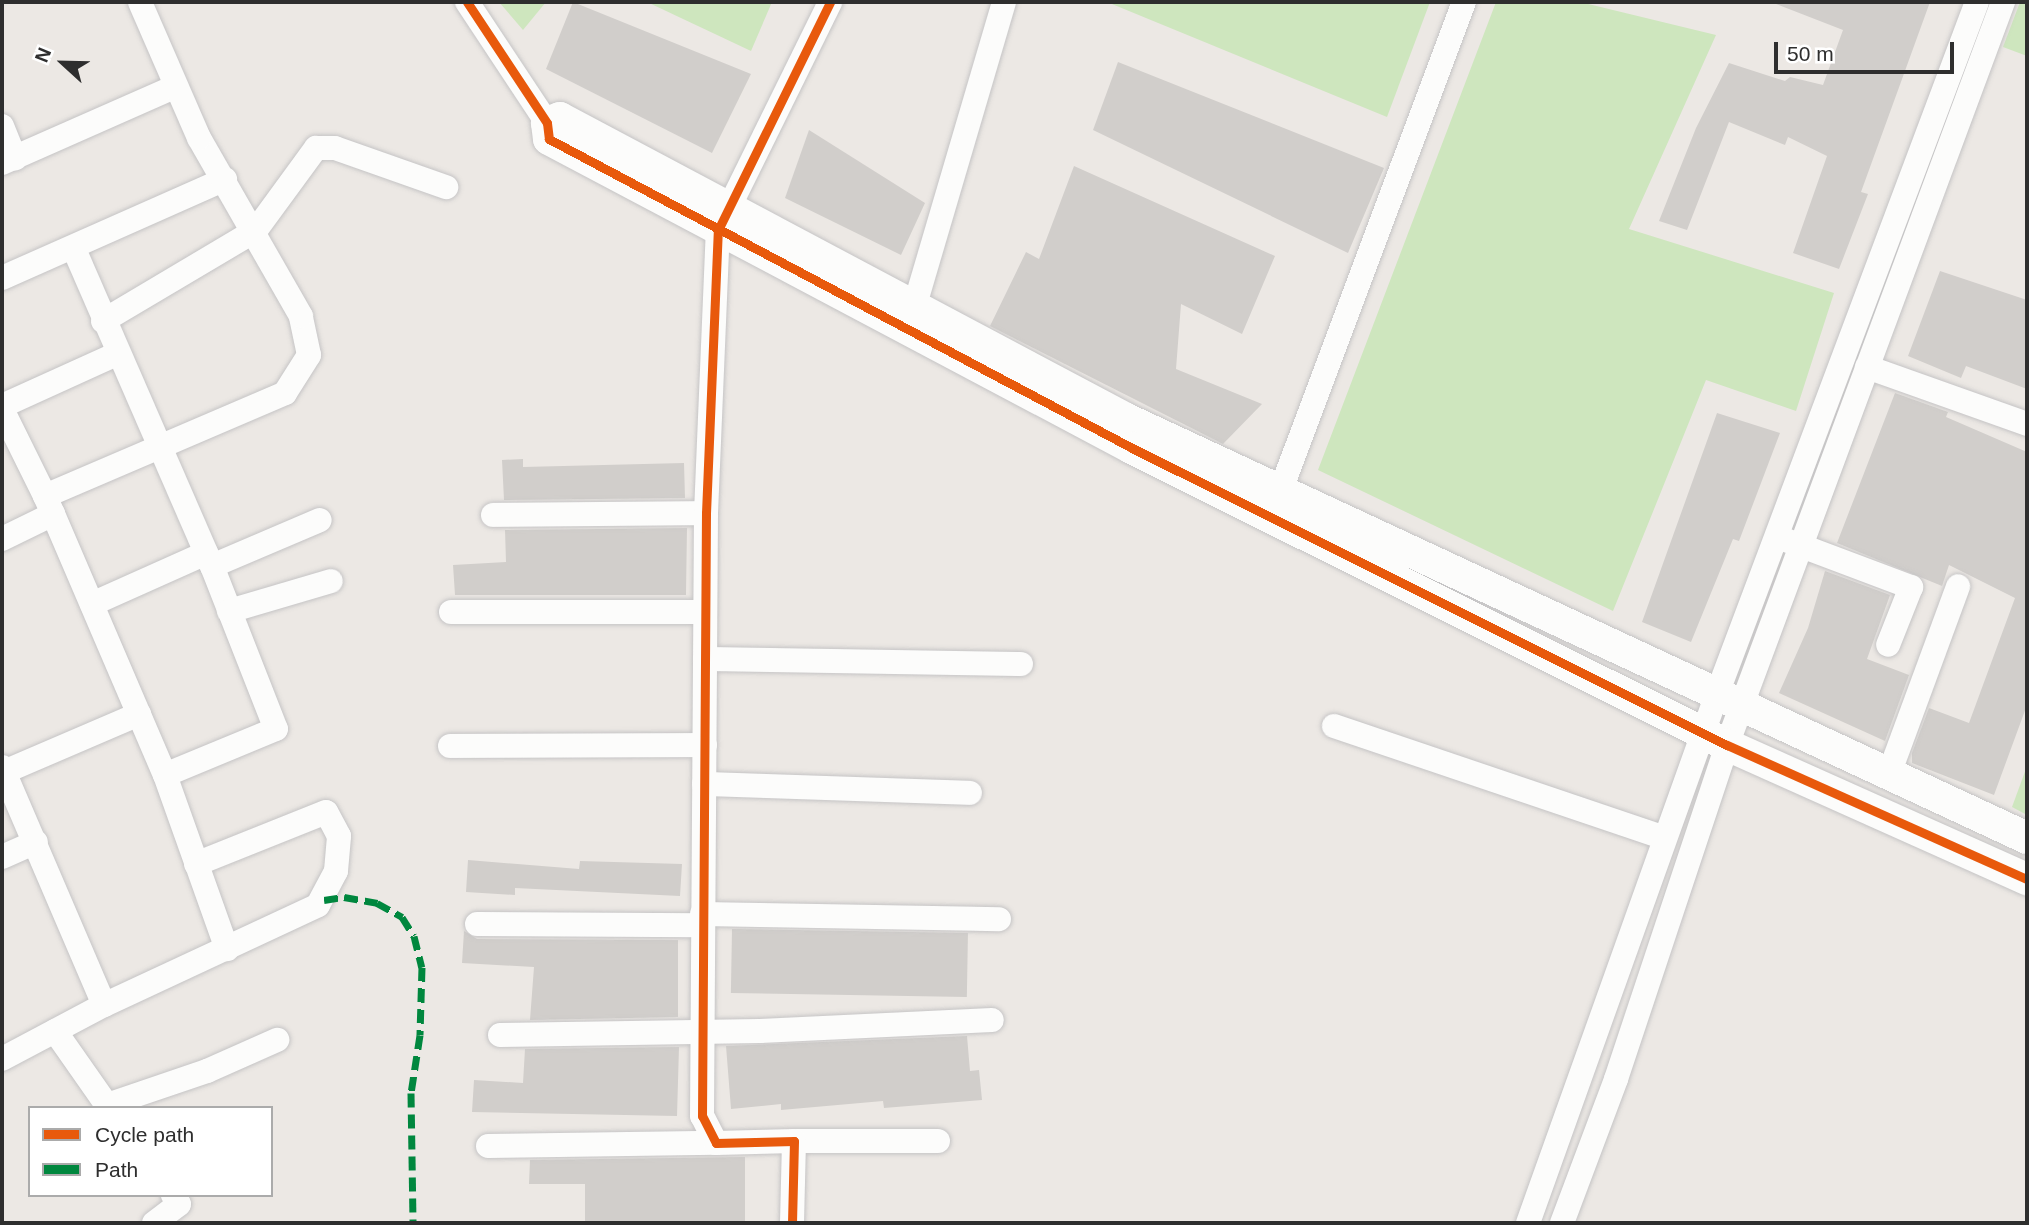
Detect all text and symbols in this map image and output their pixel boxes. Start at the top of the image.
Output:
north arrow [28,28,98,98]
scale bar [1777,28,1957,72]
text: 50 m [1787,42,1834,65]
text: N [31,45,55,65]
legend [28,1106,273,1197]
text: Cycle path [95,1123,194,1146]
text: Path [95,1158,138,1181]

